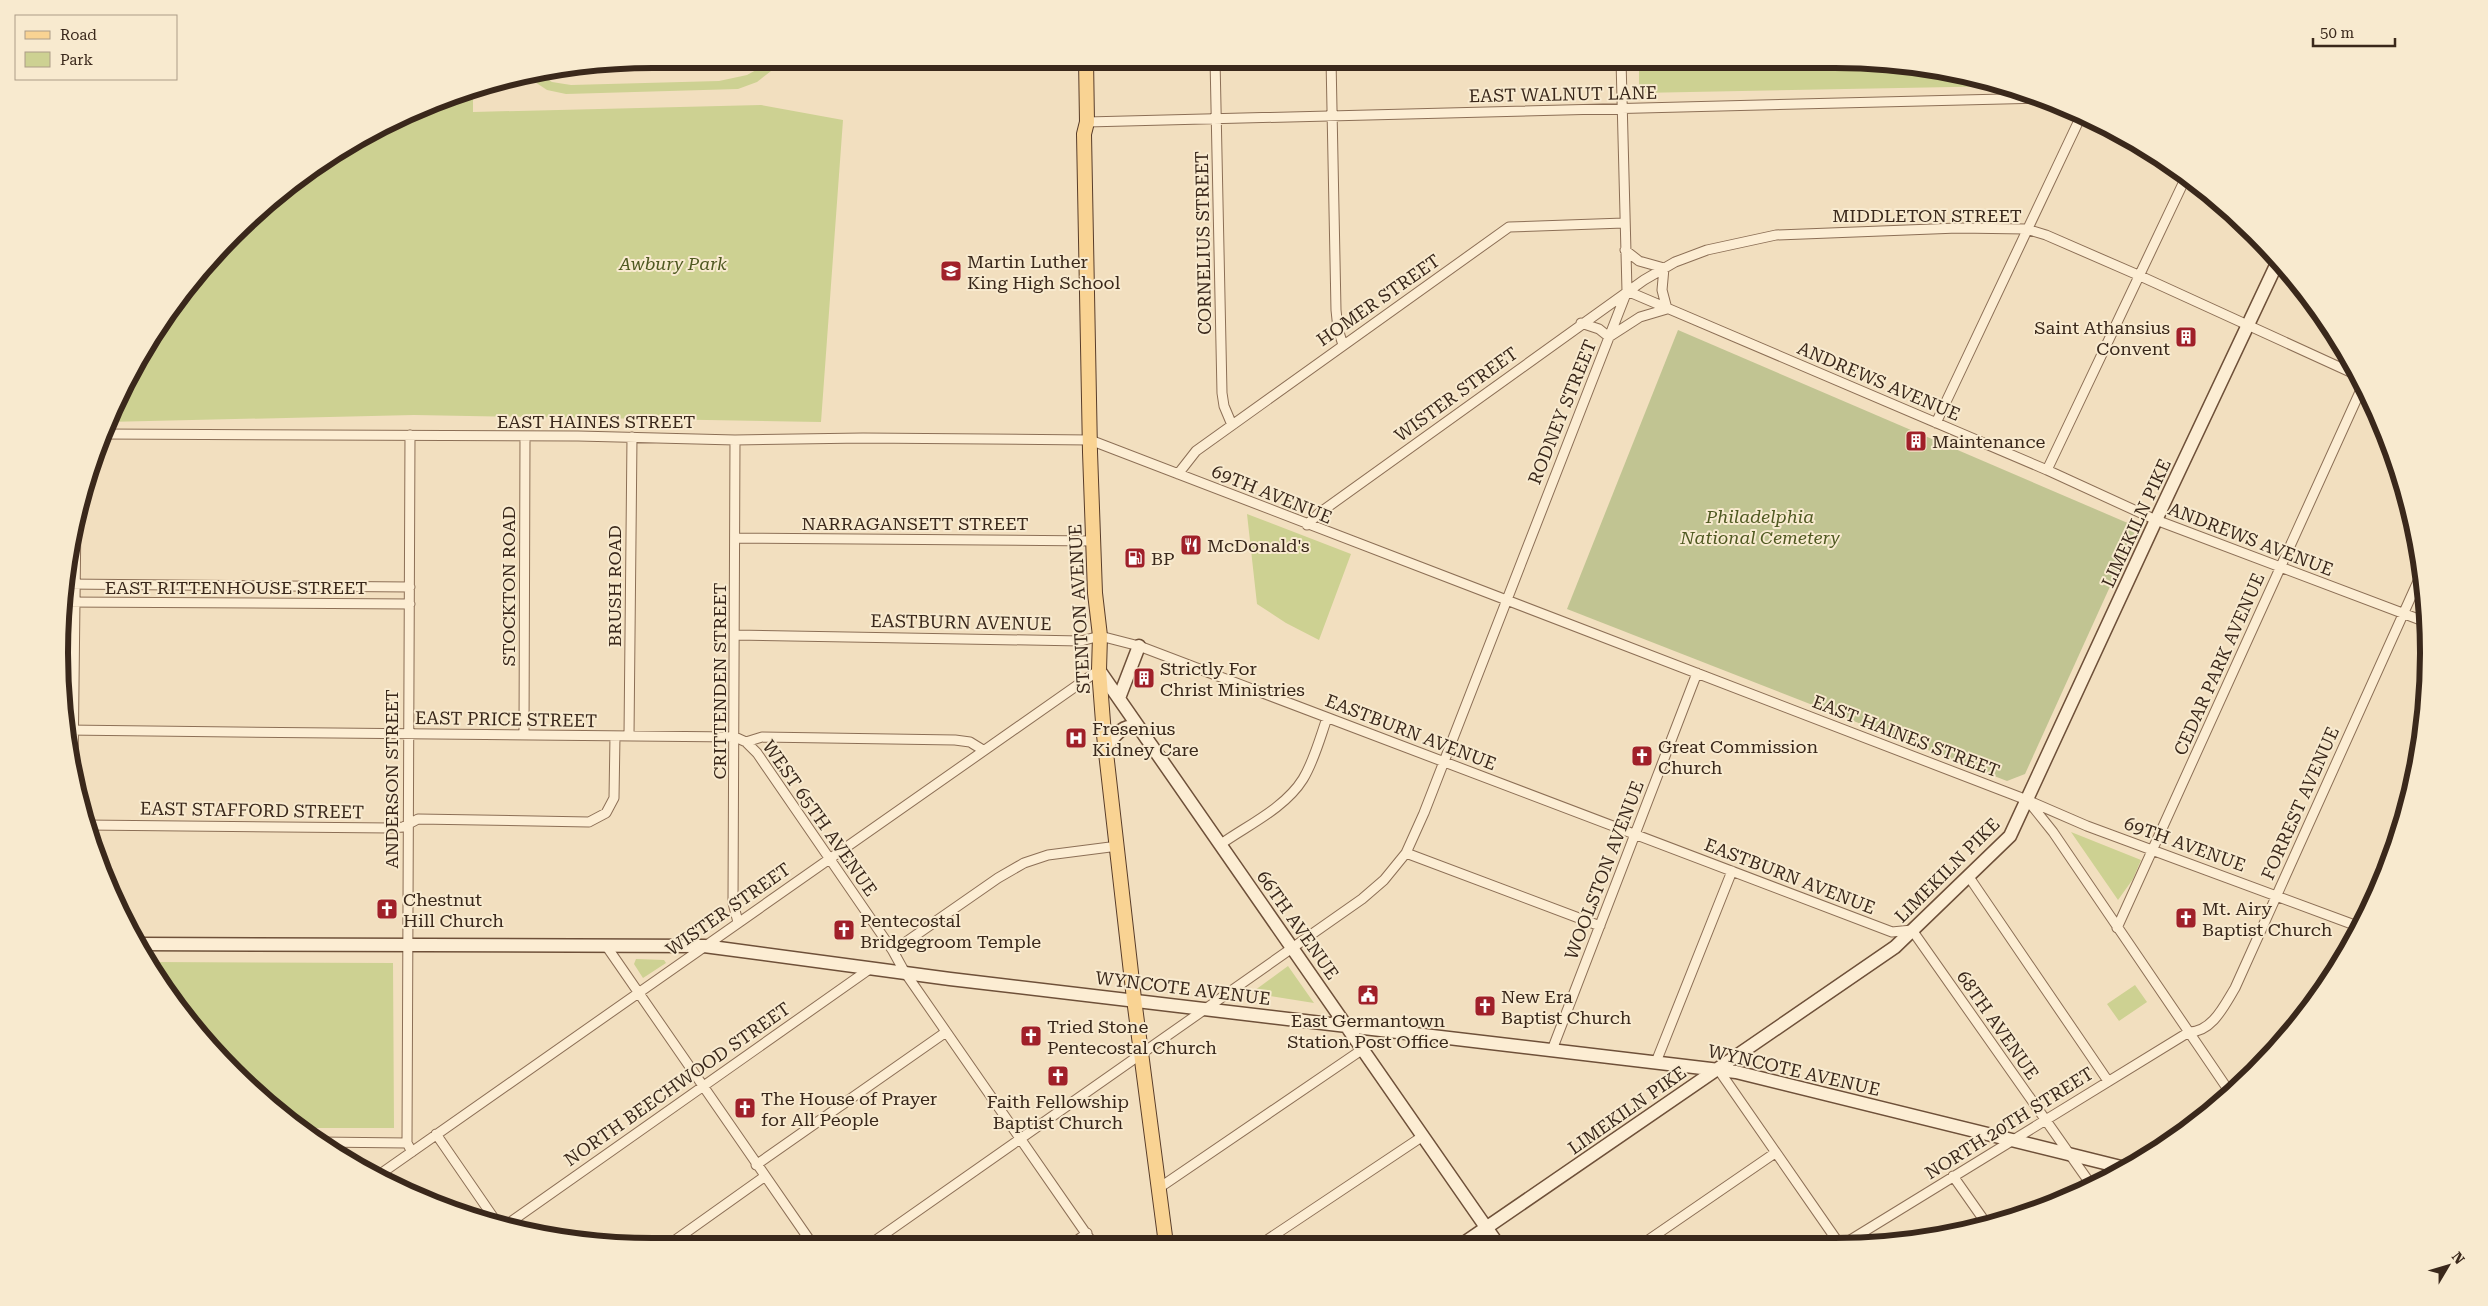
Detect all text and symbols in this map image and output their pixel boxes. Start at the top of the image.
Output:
legend [15,15,178,80]
scale bar [2313,15,2396,47]
text: 50 m [2320,24,2355,42]
text: Road [60,26,97,44]
text: Park [60,51,94,69]
street label: EAST WALNUT LANE [1469,82,1657,106]
street label: CORNELIUS STREET [1191,151,1215,335]
street label: MIDDLETON STREET [1832,205,2022,226]
street label: HOMER STREET [1312,250,1444,350]
place label: Martin Luther King High School [967,251,1121,293]
park label: Awbury Park [618,253,727,274]
school or university icon: Martin Luther King High School [939,259,963,283]
place label: Saint Athansius Convent [2034,317,2170,359]
building icon: Saint Athansius Convent [2174,325,2198,349]
street label: RODNEY STREET [1523,337,1601,487]
street label: ANDREWS AVENUE [1794,337,1964,425]
street label: WISTER STREET [1390,342,1522,446]
street label: EAST HAINES STREET [497,411,695,432]
building icon: Maintenance [1904,429,1928,453]
place label: Maintenance [1932,431,2046,452]
street label: LIMEKILN PIKE [2097,455,2175,591]
street label: 69TH AVENUE [1209,460,1335,528]
street label: ANDREWS AVENUE [2166,498,2336,580]
street label: STOCKTON ROAD [498,506,519,666]
park label: Philadelphia National Cemetery [1679,506,1840,548]
street label: NARRAGANSETT STREET [801,513,1029,534]
street label: STENTON AVENUE [1064,524,1094,694]
street label: BRUSH ROAD [604,525,625,647]
restaurant icon: McDonald's [1179,533,1203,557]
place label: McDonald's [1207,535,1310,556]
fuel station icon: BP [1123,546,1147,570]
place label: BP [1151,548,1175,569]
street label: CEDAR PARK AVENUE [2169,570,2269,758]
street label: EAST RITTENHOUSE STREET [105,577,367,598]
street label: CRITTENDEN STREET [709,582,730,780]
street label: EASTBURN AVENUE [870,610,1052,634]
place label: Strictly For Christ Ministries [1160,658,1305,700]
building icon: Strictly For Christ Ministries [1132,666,1156,690]
street label: ANDERSON STREET [381,689,402,869]
street label: EASTBURN AVENUE [1323,690,1499,774]
street label: EAST HAINES STREET [1810,691,2002,781]
street label: EAST PRICE STREET [415,707,597,731]
place label: Fresenius Kidney Care [1092,718,1199,760]
street label: FORREST AVENUE [2257,723,2343,883]
hospital icon: Fresenius Kidney Care [1064,726,1088,750]
street label: WEST 65TH AVENUE [758,736,882,900]
place label: Great Commission Church [1658,736,1818,778]
church icon: Great Commission Church [1630,744,1654,768]
street label: WOOLSTON AVENUE [1560,778,1648,962]
street label: EAST STAFFORD STREET [140,798,364,822]
street label: 69TH AVENUE [2121,812,2249,876]
street label: LIMEKILN PIKE [1890,813,2004,927]
street label: EASTBURN AVENUE [1702,834,1878,918]
street label: WISTER STREET [662,858,794,960]
street label: 66TH AVENUE [1253,867,1343,983]
place label: Chestnut Hill Church [403,889,504,931]
church icon: Chestnut Hill Church [375,897,399,921]
place label: Mt. Airy Baptist Church [2202,898,2333,940]
church icon: Mt. Airy Baptist Church [2174,906,2198,930]
place label: Pentecostal Bridgegroom Temple [860,910,1041,952]
church icon: Pentecostal Bridgegroom Temple [832,918,856,942]
street label: WYNCOTE AVENUE [1094,967,1272,1009]
street label: 68TH AVENUE [1953,967,2043,1083]
public building icon: East Germantown Station Post Office [1356,983,1380,1007]
place label: New Era Baptist Church [1501,986,1632,1028]
church icon: New Era Baptist Church [1473,994,1497,1018]
street label: NORTH BEECHWOOD STREET [560,998,794,1170]
place label: East Germantown Station Post Office [1287,1010,1449,1052]
place label: Tried Stone Pentecostal Church [1047,1016,1217,1058]
church icon: Tried Stone Pentecostal Church [1019,1024,1043,1048]
street label: WYNCOTE AVENUE [1706,1040,1882,1100]
street label: LIMEKILN PIKE [1564,1061,1690,1159]
street label: NORTH 20TH STREET [1921,1063,2097,1183]
church icon: Faith Fellowship Baptist Church [1046,1064,1070,1088]
place label: The House of Prayer for All People [761,1088,937,1130]
place label: Faith Fellowship Baptist Church [987,1091,1129,1133]
church icon: The House of Prayer for All People [733,1096,757,1120]
north arrow [2423,1241,2473,1291]
text: N [2449,1249,2468,1267]

